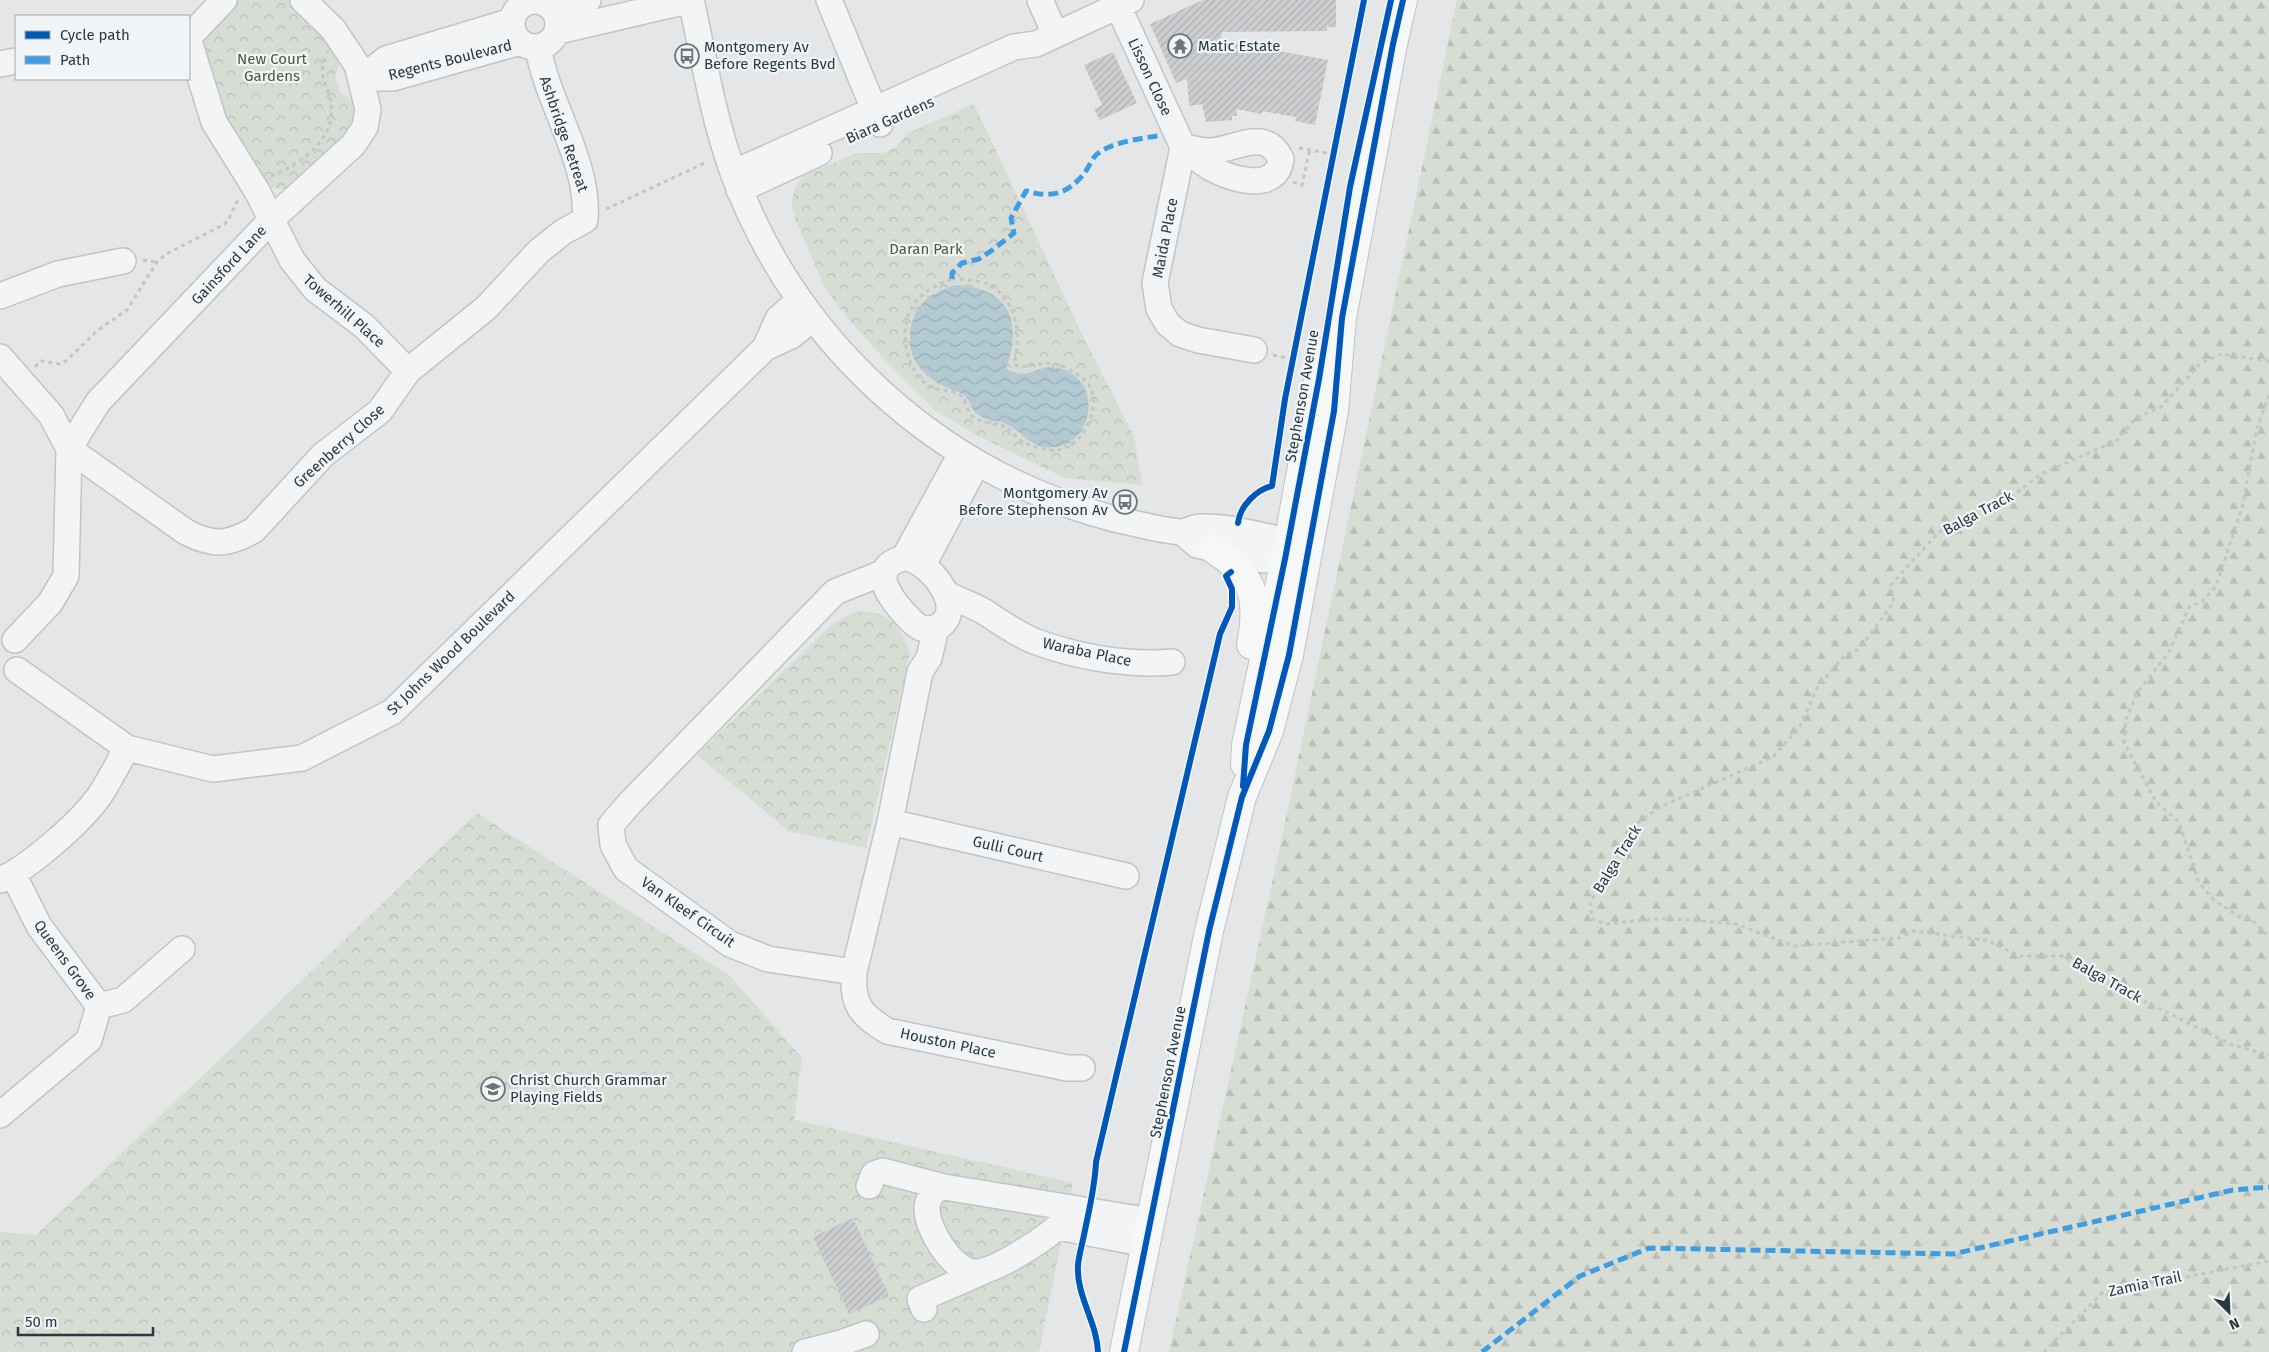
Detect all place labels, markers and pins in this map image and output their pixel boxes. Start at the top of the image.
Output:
temple icon: Matic Estate [1167,33,1193,59]
place label: Matic Estate [1198,37,1280,55]
place label: Montgomery Av Before Regents Bvd [704,38,836,73]
bus stop icon: Montgomery Av Before Regents Bvd [674,43,700,69]
place label: Montgomery Av Before Stephenson Av [959,484,1109,519]
bus stop icon: Montgomery Av Before Stephenson Av [1112,489,1138,515]
place label: Christ Church Grammar Playing Fields [510,1071,667,1106]
school or university icon: Christ Church Grammar Playing Fields [480,1076,506,1102]

